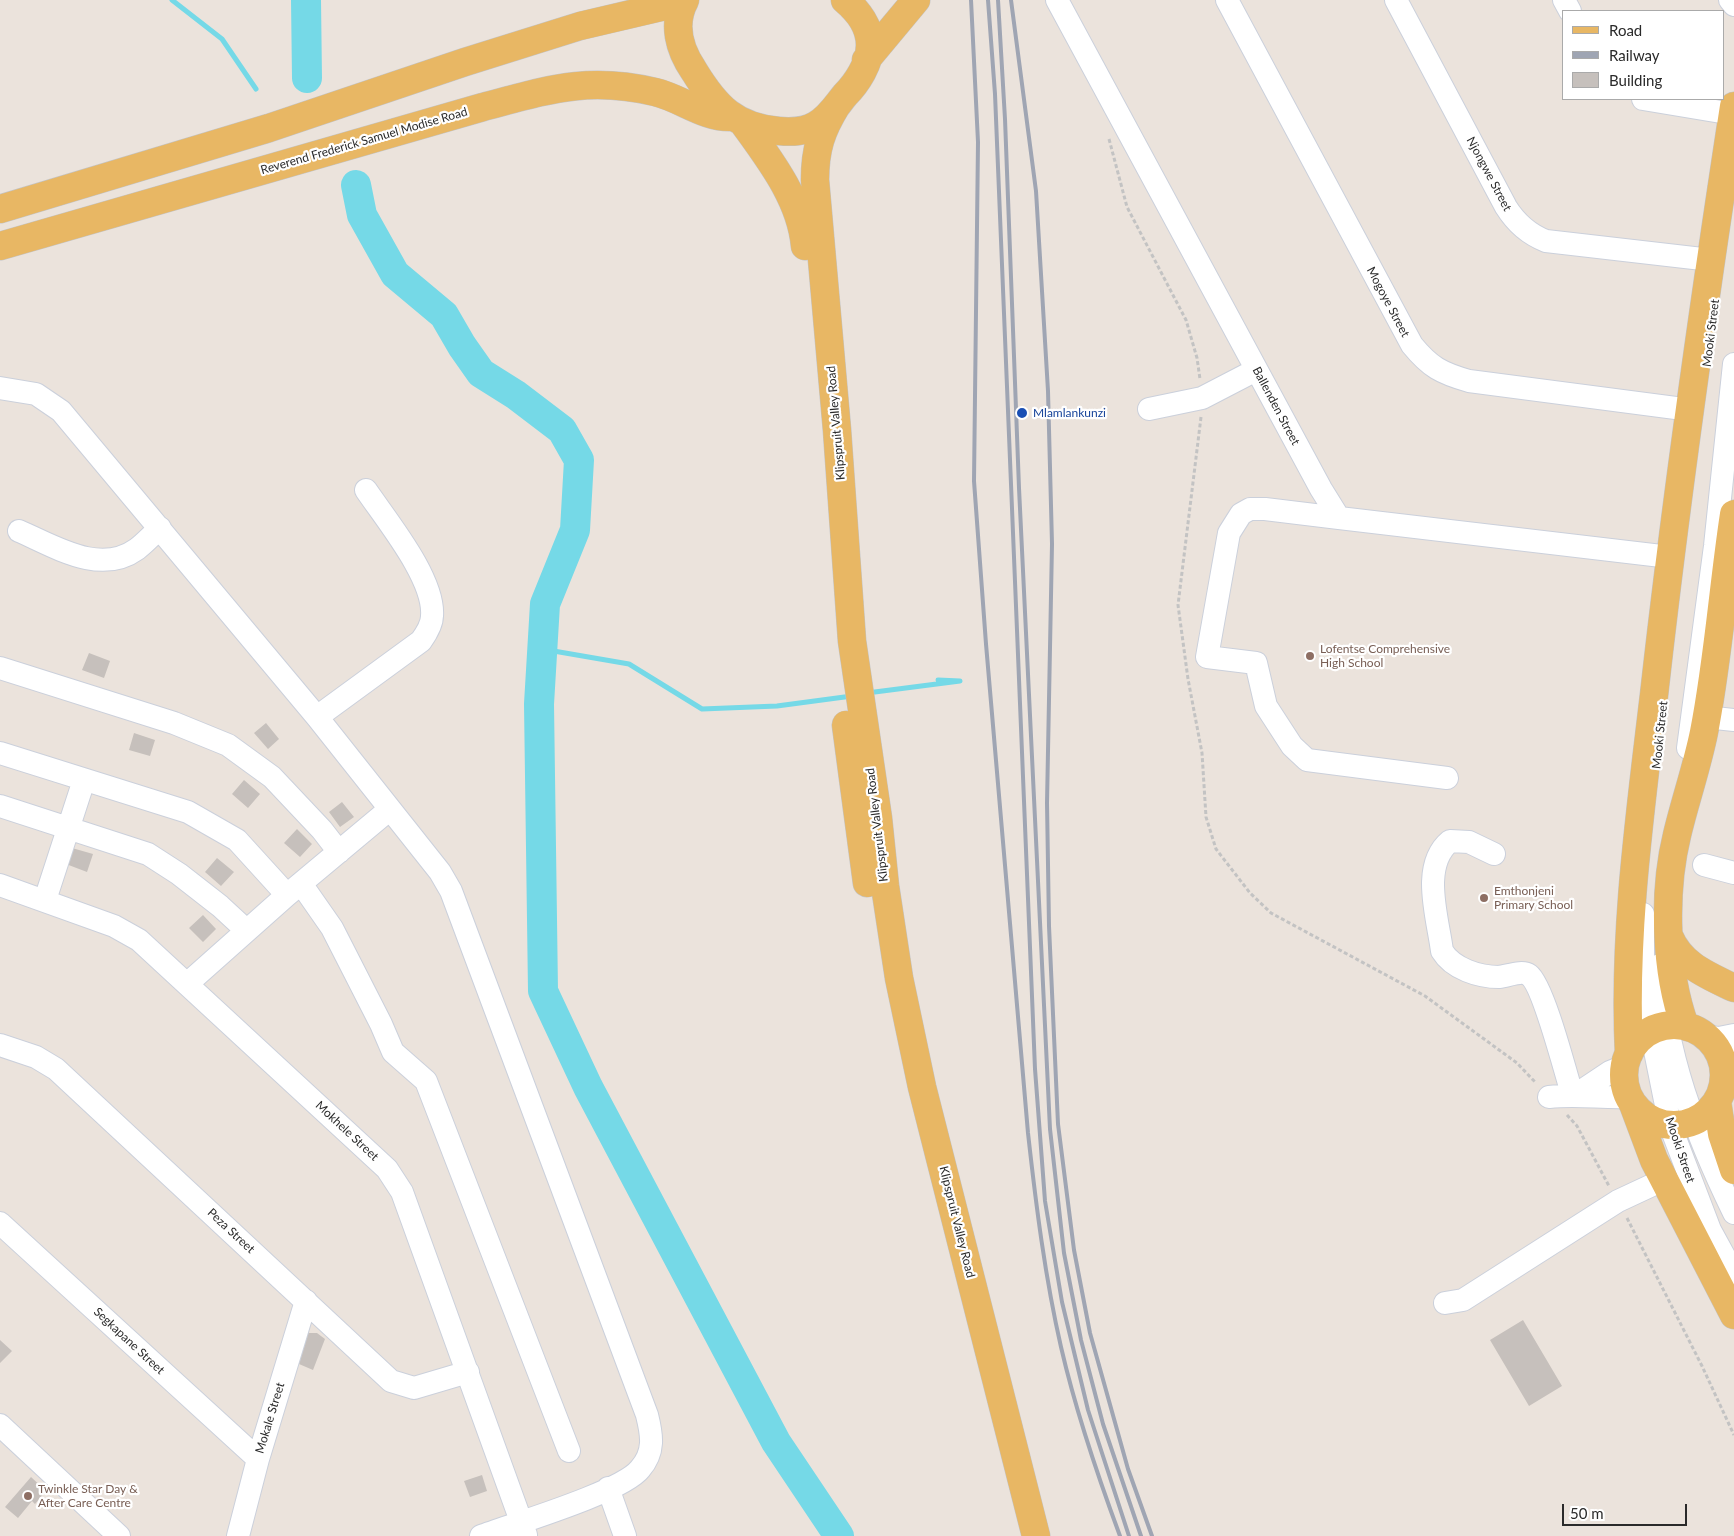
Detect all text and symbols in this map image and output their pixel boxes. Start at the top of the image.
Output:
legend [1562,10,1724,100]
text: Road [1609,21,1642,39]
text: Railway [1609,46,1660,64]
text: Building [1609,71,1662,89]
street label: Reverend Frederick Samuel Modise Road [259,105,469,177]
street label: Njongwe Street [1463,134,1515,214]
street label: Mogoye Street [1363,264,1413,340]
street label: Mooki Street [1700,298,1722,368]
street label: Ballenden Street [1249,364,1303,448]
street label: Klipspruit Valley Road [824,365,848,481]
marker: Mlamlankunzi [1015,406,1029,420]
place label: Mlamlankunzi [1033,406,1106,420]
place label: Lofentse Comprehensive High School [1320,642,1450,670]
marker: Lofentse Comprehensive High School [1304,650,1316,662]
street label: Mooki Street [1649,700,1671,770]
street label: Klipspruit Valley Road [863,767,891,883]
place label: Emthonjeni Primary School [1494,884,1573,912]
marker: Emthonjeni Primary School [1478,892,1490,904]
street label: Mokhele Street [313,1098,381,1164]
street label: Mooki Street [1662,1115,1698,1185]
street label: Klipspruit Valley Road [936,1165,978,1279]
street label: Peza Street [204,1206,258,1256]
street label: Segkapane Street [91,1305,167,1377]
street label: Mokale Street [252,1381,288,1455]
place label: Twinkle Star Day & After Care Centre [38,1482,138,1510]
marker: Twinkle Star Day & After Care Centre [22,1490,34,1502]
scale bar [1564,1494,1689,1526]
text: 50 m [1570,1504,1604,1522]

